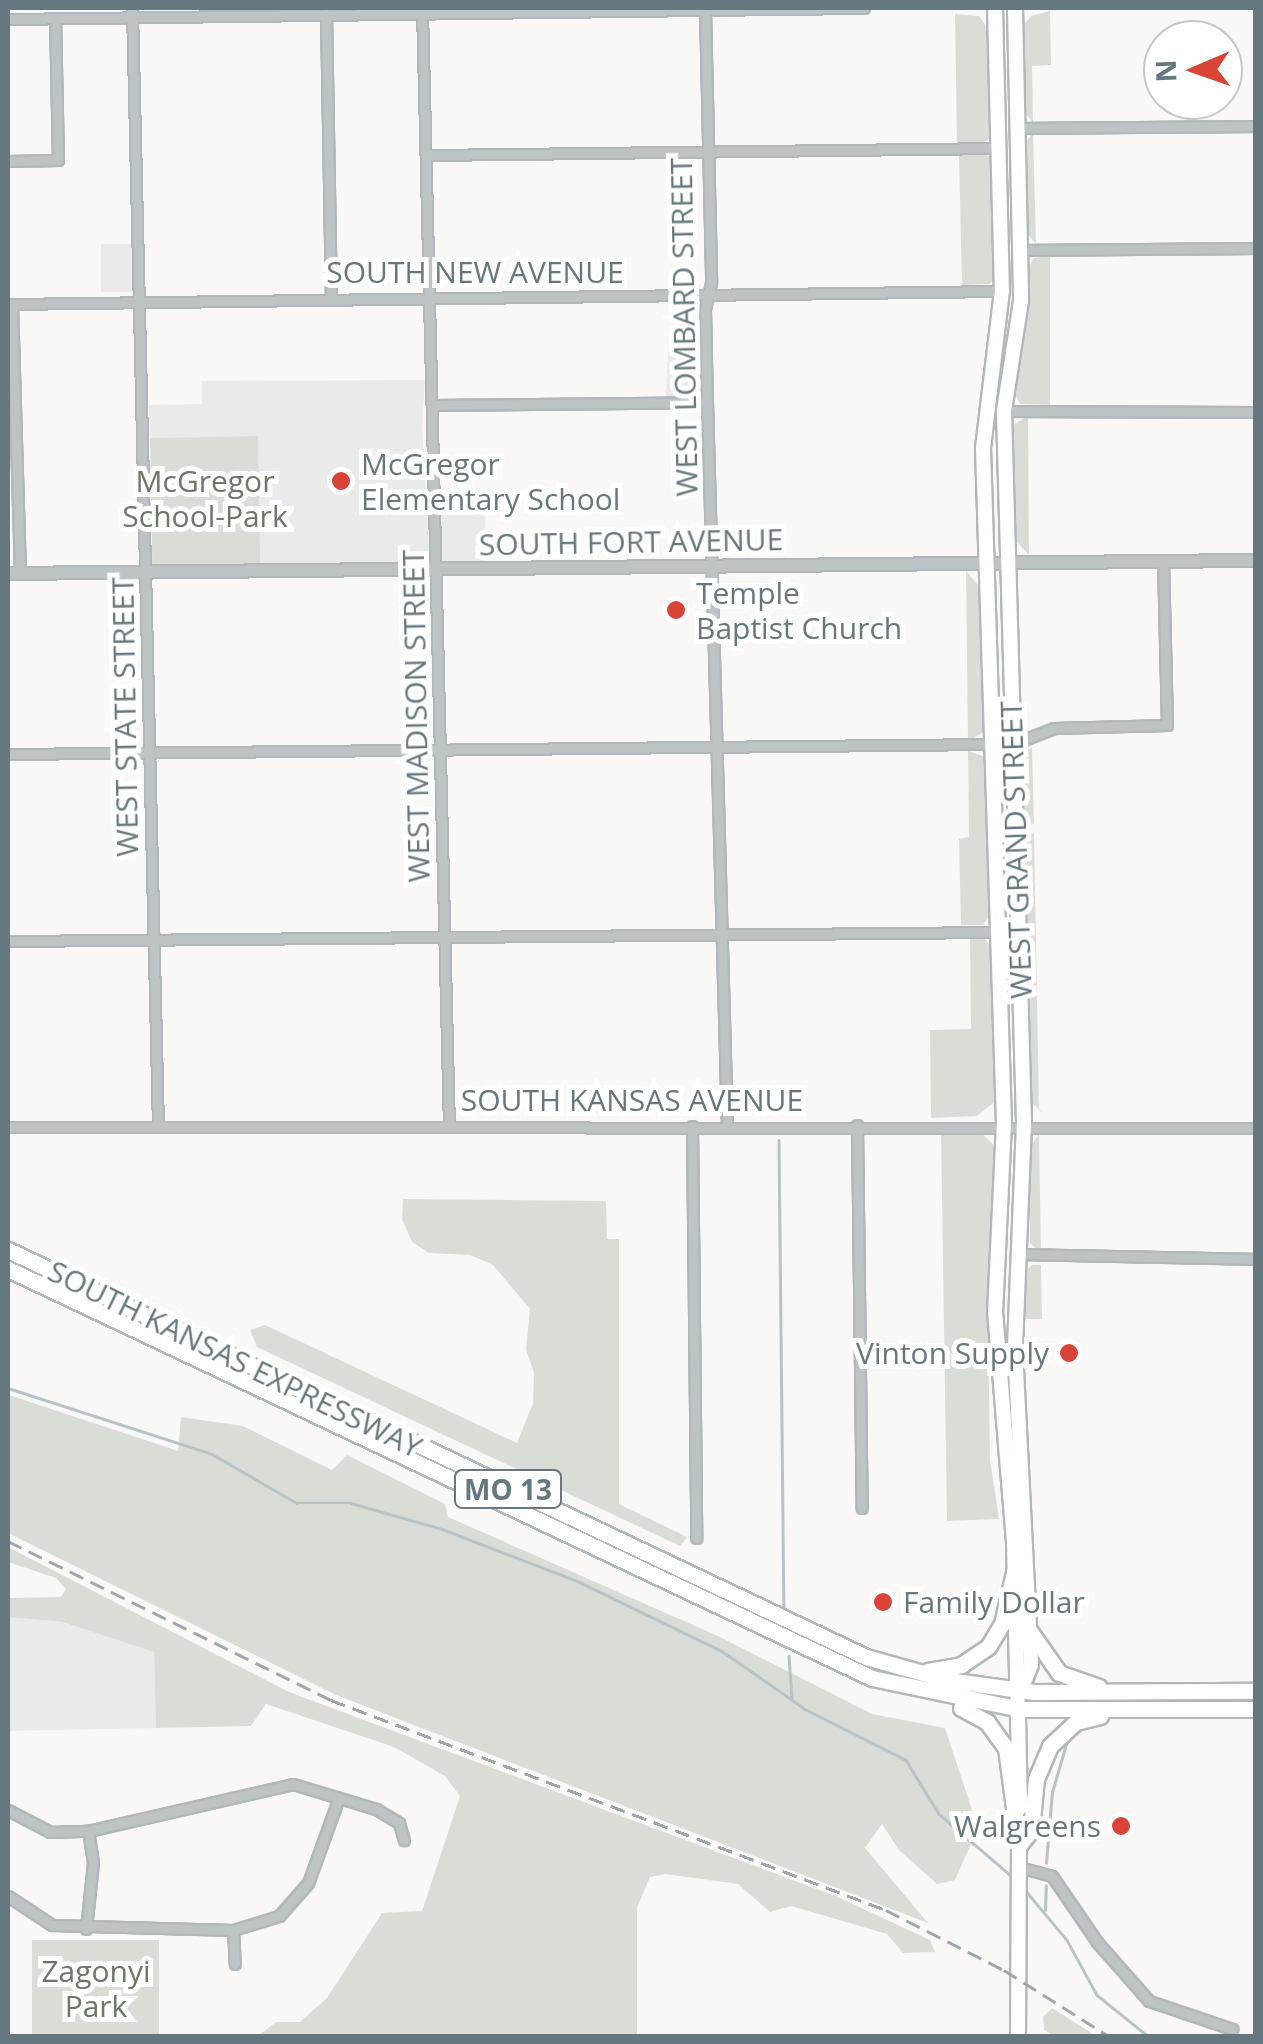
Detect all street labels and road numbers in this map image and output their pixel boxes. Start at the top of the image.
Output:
street label: WEST LOMBARD STREET [663,157,705,497]
street label: SOUTH NEW AVENUE [326,254,624,290]
street label: SOUTH FORT AVENUE [479,521,783,563]
street label: WEST MADISON STREET [395,549,437,883]
street label: WEST STATE STREET [105,577,145,857]
street label: WEST GRAND STREET [993,700,1039,1000]
street label: SOUTH KANSAS AVENUE [461,1082,803,1118]
street label: SOUTH KANSAS EXPRESSWAY [42,1253,428,1465]
road number: MO 13 [453,1466,563,1512]

